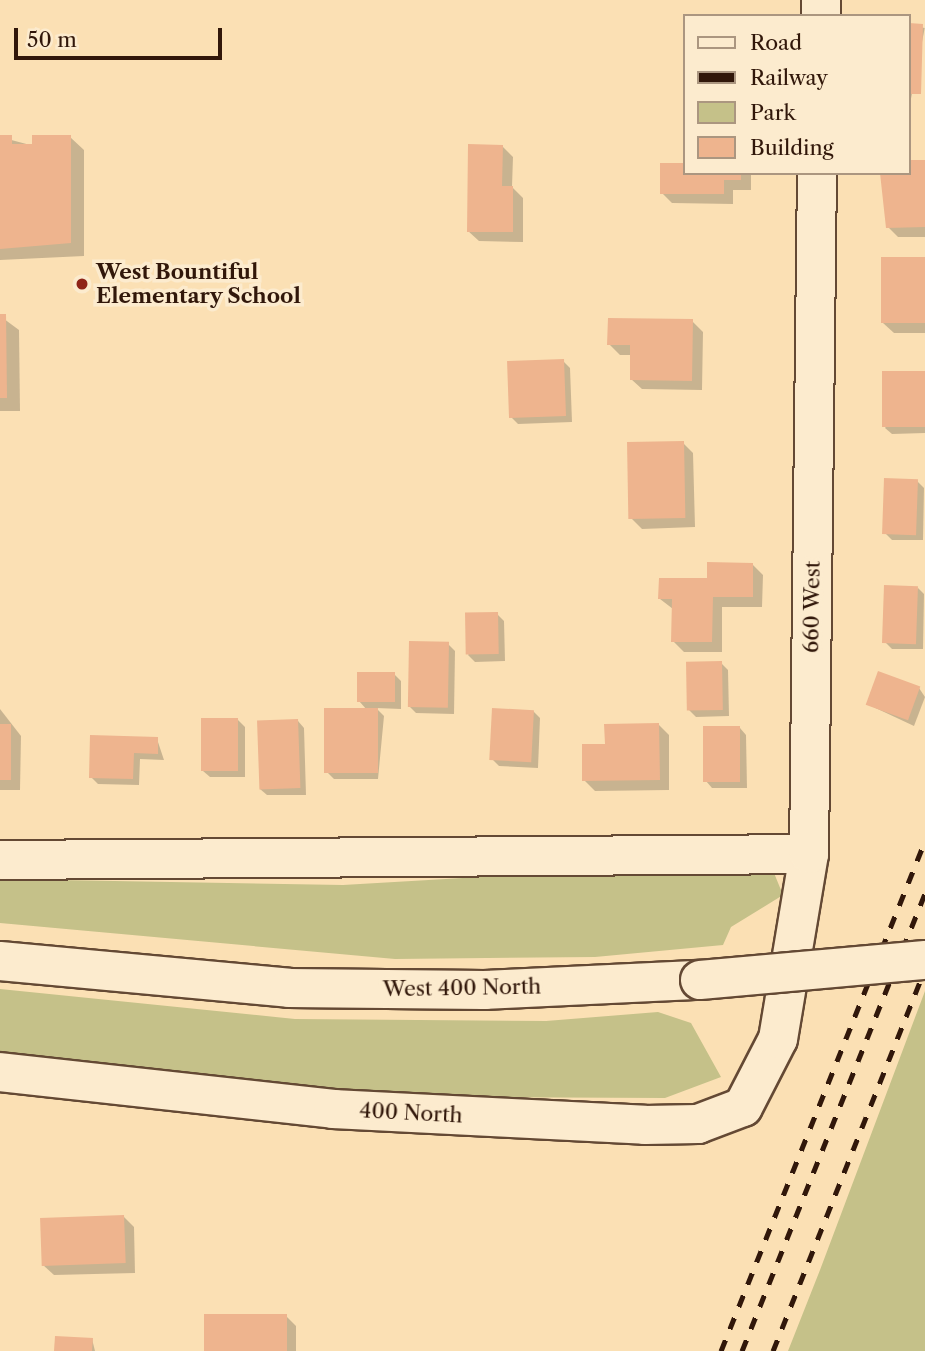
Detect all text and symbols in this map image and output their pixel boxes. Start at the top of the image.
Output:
scale bar [18,14,226,58]
legend [684,14,911,175]
text: 50 m [27,27,77,52]
text: Road [750,30,802,55]
text: Railway [750,65,828,90]
text: Park [750,100,796,125]
text: Building [750,135,834,160]
place label: West Bountiful Elementary School [96,259,301,309]
marker: West Bountiful Elementary School [74,276,90,292]
street label: 660 West [799,560,825,654]
street label: West 400 North [383,974,541,1002]
street label: 400 North [359,1098,463,1128]

